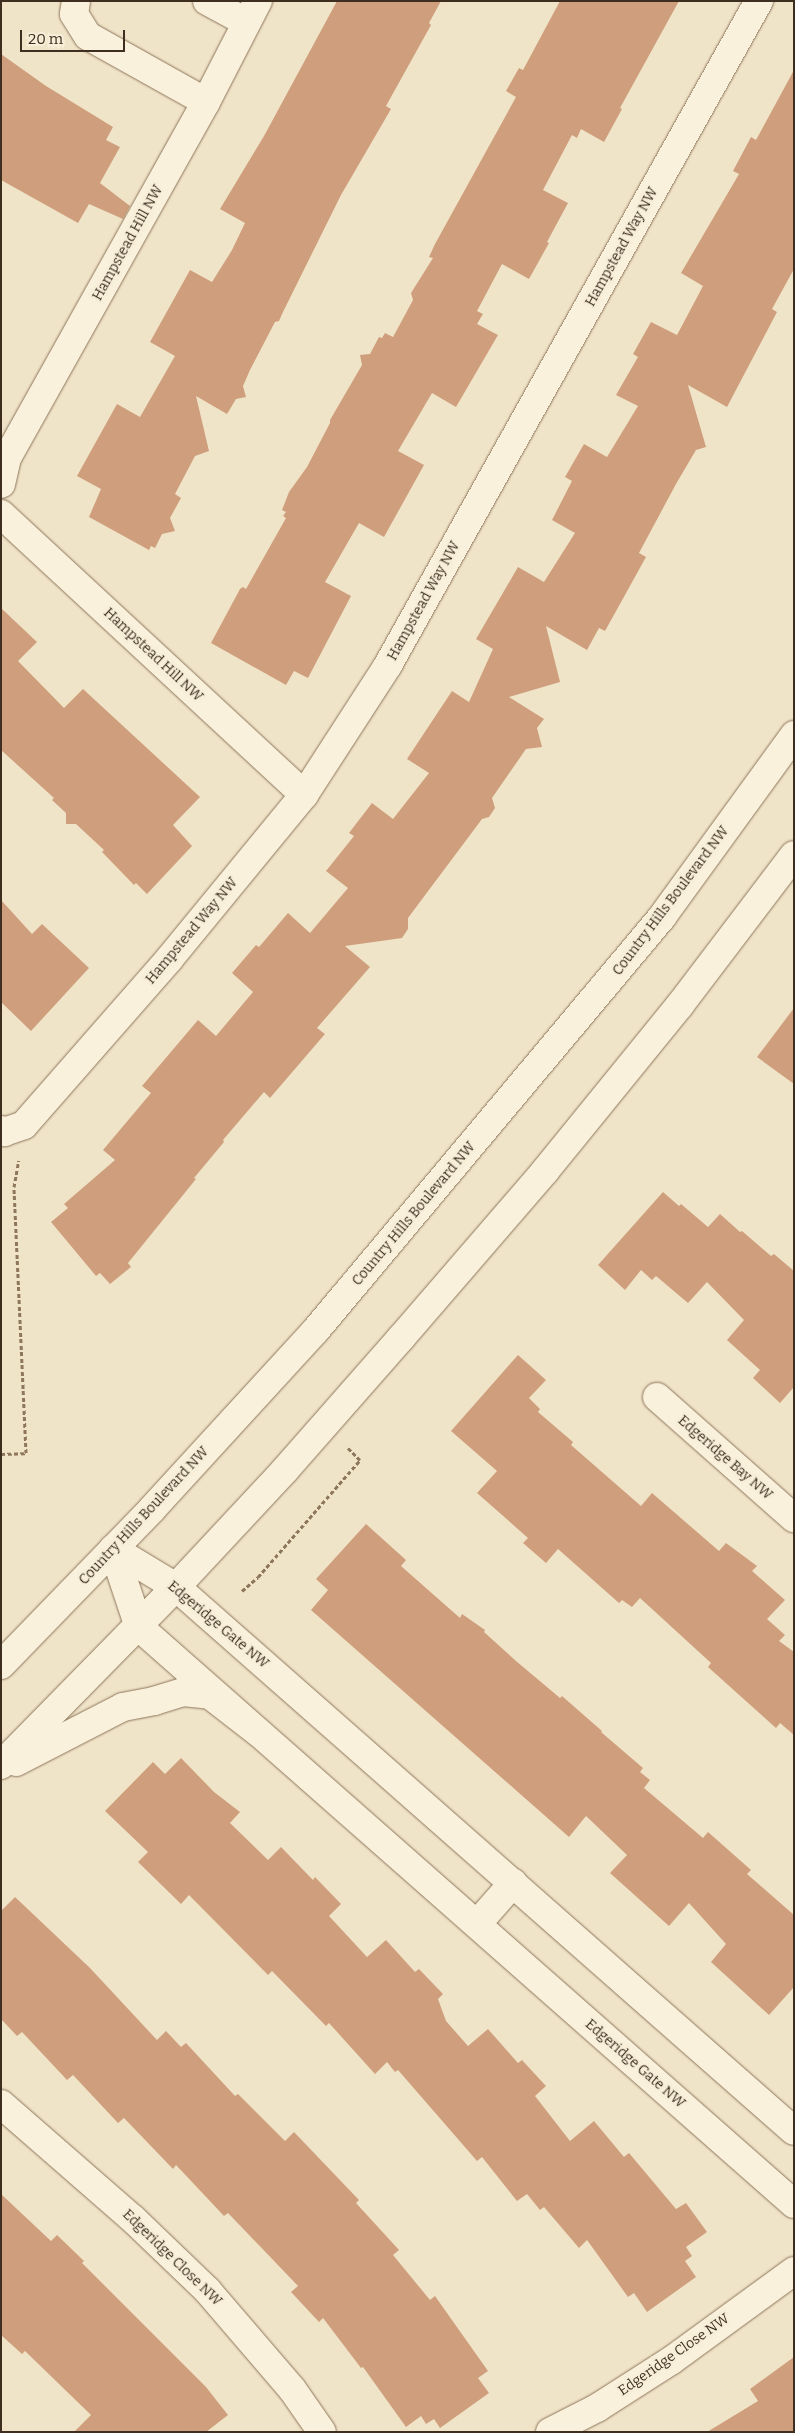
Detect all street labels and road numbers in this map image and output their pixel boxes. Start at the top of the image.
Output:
street label: Hampstead Hill NW [89,182,167,304]
street label: Hampstead Way NW [582,184,662,310]
street label: Hampstead Way NW [384,538,464,664]
street label: Hampstead Hill NW [100,605,206,705]
street label: Country Hills Boulevard NW [609,823,733,979]
street label: Hampstead Way NW [143,874,241,988]
street label: Country Hills Boulevard NW [349,1139,479,1289]
street label: Edgeridge Bay NW [674,1412,776,1504]
street label: Country Hills Boulevard NW [76,1444,212,1588]
street label: Edgeridge Gate NW [164,1578,272,1672]
street label: Edgeridge Gate NW [582,2016,688,2112]
street label: Edgeridge Close NW [119,2206,225,2310]
street label: Edgeridge Close NW [615,2310,733,2400]

